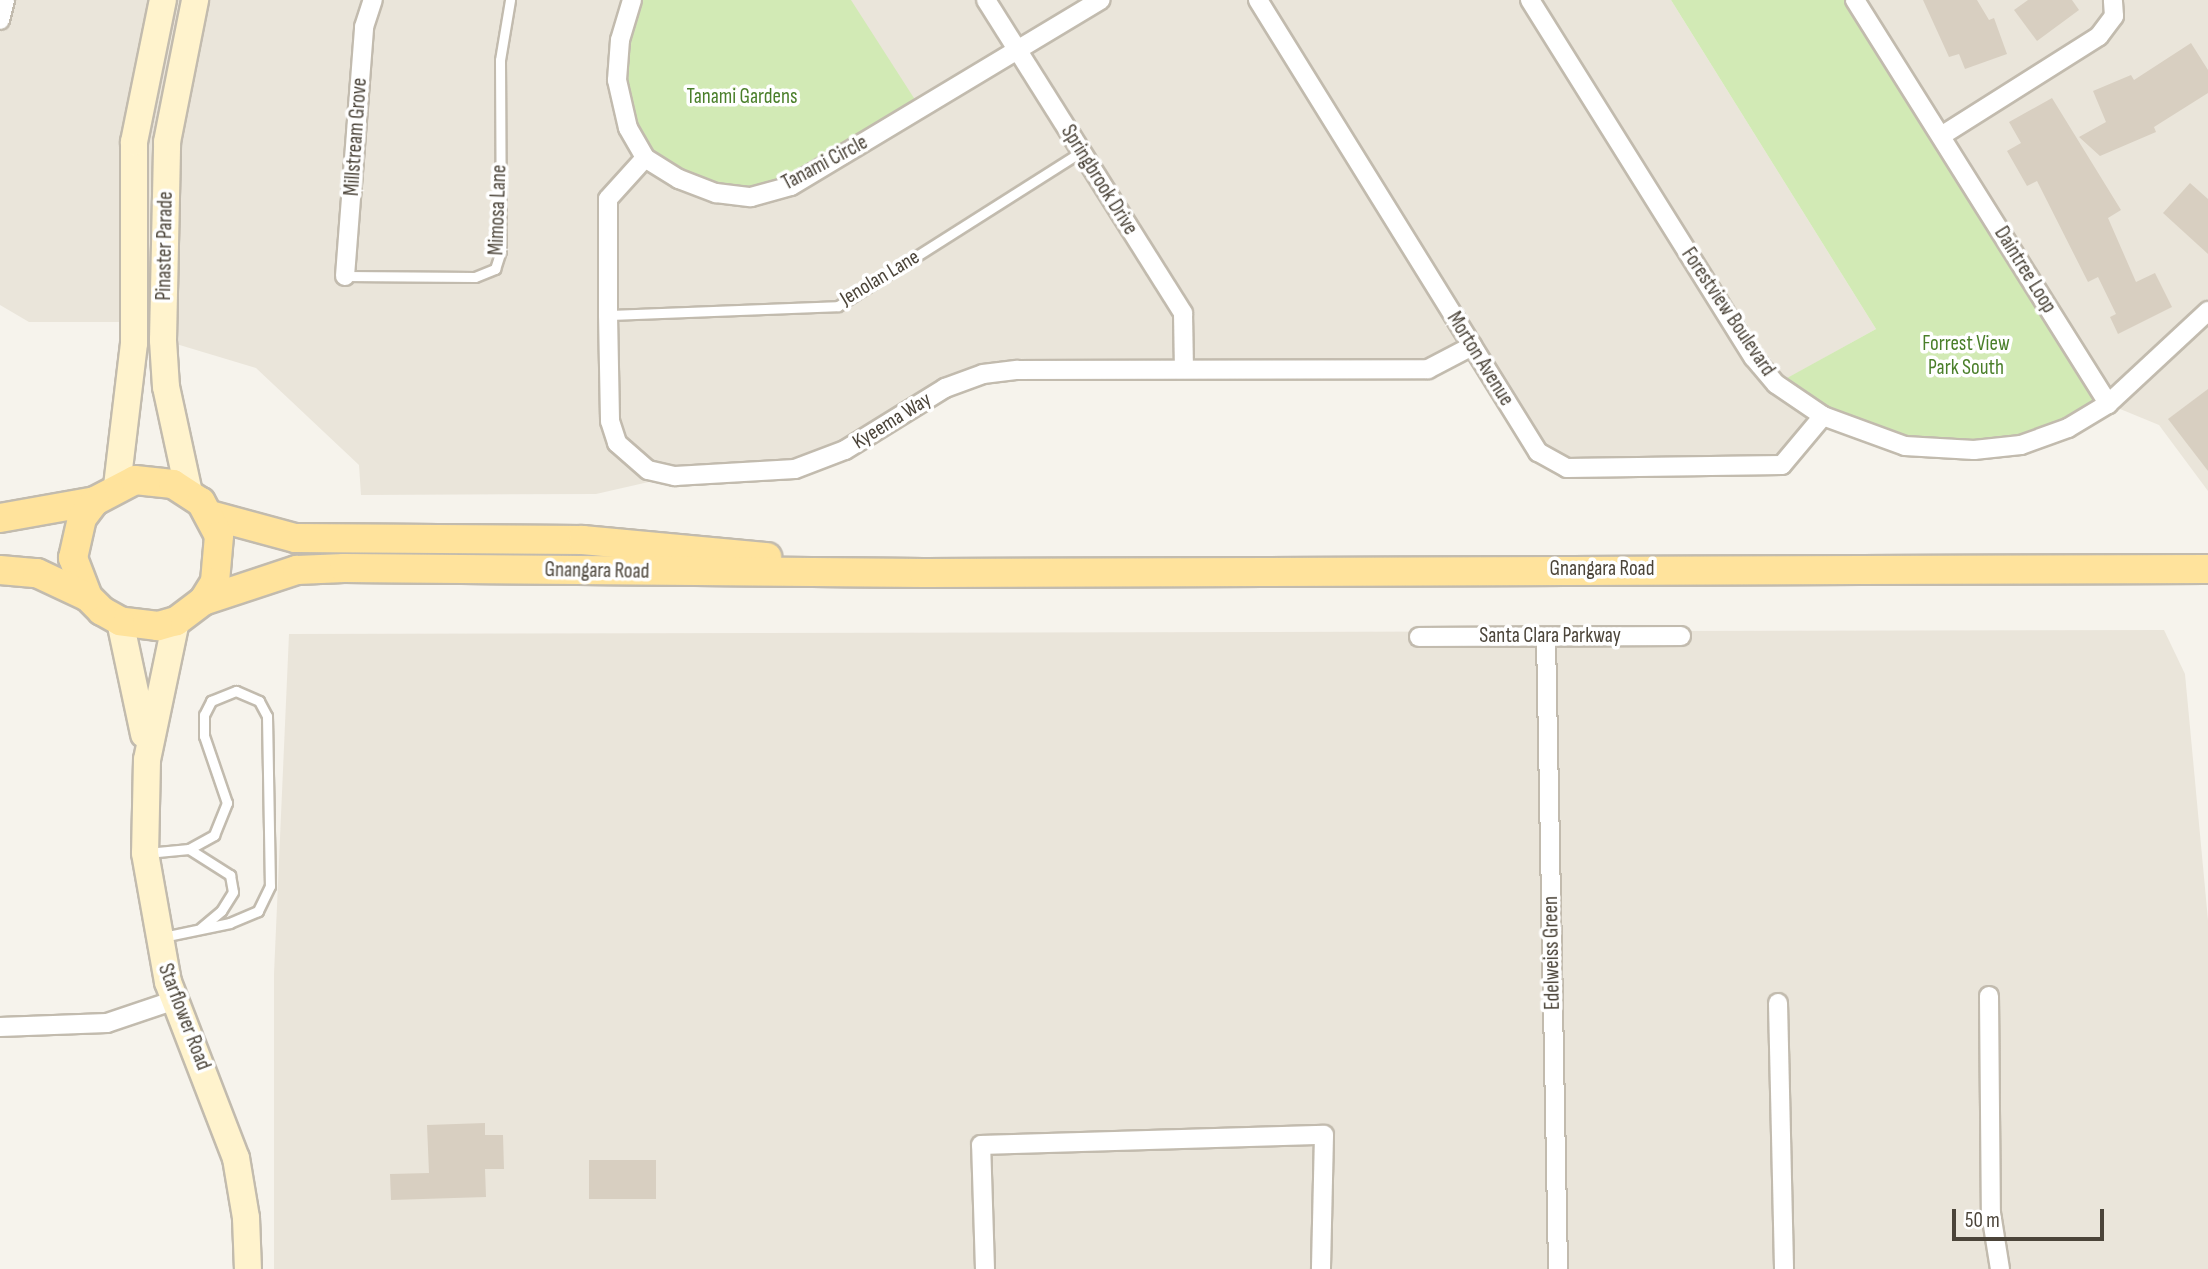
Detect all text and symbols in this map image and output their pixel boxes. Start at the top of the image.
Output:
street label: Millstream Grove [339,77,373,197]
park label: Tanami Gardens [687,84,797,110]
street label: Springbrook Drive [1055,120,1143,240]
street label: Tanami Circle [778,130,872,196]
street label: Mimosa Lane [484,164,512,256]
street label: Pinaster Parade [151,191,179,301]
street label: Daintree Loop [1989,222,2061,318]
street label: Forestview Boulevard [1676,243,1780,381]
street label: Jenolan Lane [836,245,924,311]
street label: Morton Avenue [1441,307,1519,411]
park label: Forrest View Park South [1922,331,2010,381]
street label: Kyeema Way [848,387,936,455]
street label: Gnangara Road [1550,556,1654,582]
street label: Gnangara Road [544,557,650,585]
street label: Santa Clara Parkway [1479,623,1621,649]
street label: Edelweiss Green [1538,896,1566,1010]
street label: Starflower Road [152,960,216,1074]
scale bar [1956,1196,2108,1240]
text: 50 m [1965,1208,2000,1233]

